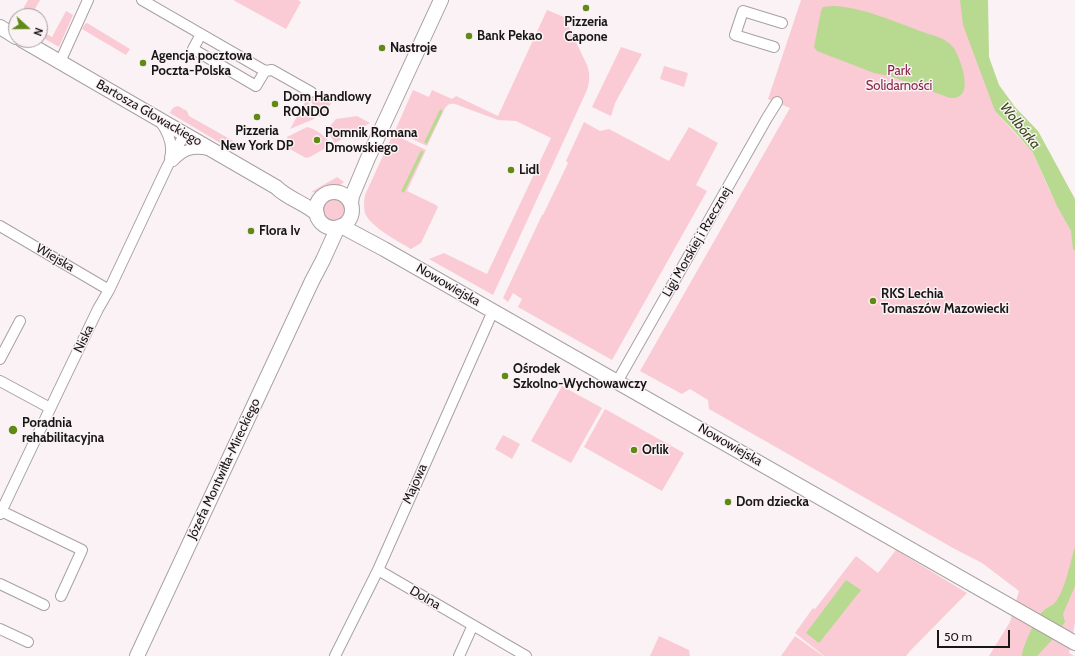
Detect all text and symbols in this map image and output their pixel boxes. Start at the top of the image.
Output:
marker: Pizzeria Capone [581,3,591,13]
north arrow [8,8,48,48]
place label: Pizzeria Capone [564,14,608,45]
text: N [30,26,46,38]
place label: Bank Pekao [477,28,542,44]
marker: Bank Pekao [464,31,474,41]
place label: Nastroje [390,40,437,56]
marker: Nastroje [377,43,387,53]
place label: Agencja pocztowa Poczta-Polska [151,48,252,79]
marker: Agencja pocztowa Poczta-Polska [138,58,148,68]
park label: Park Solidarności [866,63,932,94]
street label: Bartosza Głowackiego [93,76,205,150]
place label: Dom Handlowy RONDO [283,89,371,120]
marker: Dom Handlowy RONDO [270,99,280,109]
water label: Wolbórka [996,99,1044,153]
marker: Pizzeria New York DP [252,112,262,122]
place label: Pizzeria New York DP [221,123,293,154]
place label: Pomnik Romana Dmowskiego [325,125,418,156]
marker: Pomnik Romana Dmowskiego [312,135,322,145]
place label: Lidl [519,162,539,178]
marker: Lidl [506,165,516,175]
street label: Ligi Morskiej i Rzecznej [659,184,735,300]
place label: Flora Iv [259,223,300,239]
marker: Flora Iv [246,226,256,236]
street label: Wiejska [33,241,77,275]
street label: Nowowiejska [413,260,483,310]
place label: RKS Lechia Tomaszów Mazowiecki [881,286,1009,317]
marker: RKS Lechia Tomaszów Mazowiecki [868,296,878,306]
street label: Niska [71,322,97,356]
place label: Ośrodek Szkolno-Wychowawczy [513,361,647,392]
marker: Ośrodek Szkolno-Wychowawczy [500,371,510,381]
street label: Józefa Montwiłła-Mireckiego [184,396,264,542]
place label: Poradnia rehabilitacyjna [22,415,104,446]
street label: Nowowiejska [695,420,765,470]
marker: Poradnia rehabilitacyjna [7,424,19,436]
place label: Orlik [642,442,669,458]
marker: Orlik [629,445,639,455]
street label: Majowa [399,462,431,506]
place label: Dom dziecka [736,494,809,510]
marker: Dom dziecka [723,497,733,507]
street label: Dolna [407,583,443,613]
scale bar [939,622,1012,648]
text: 50 m [944,629,972,644]

